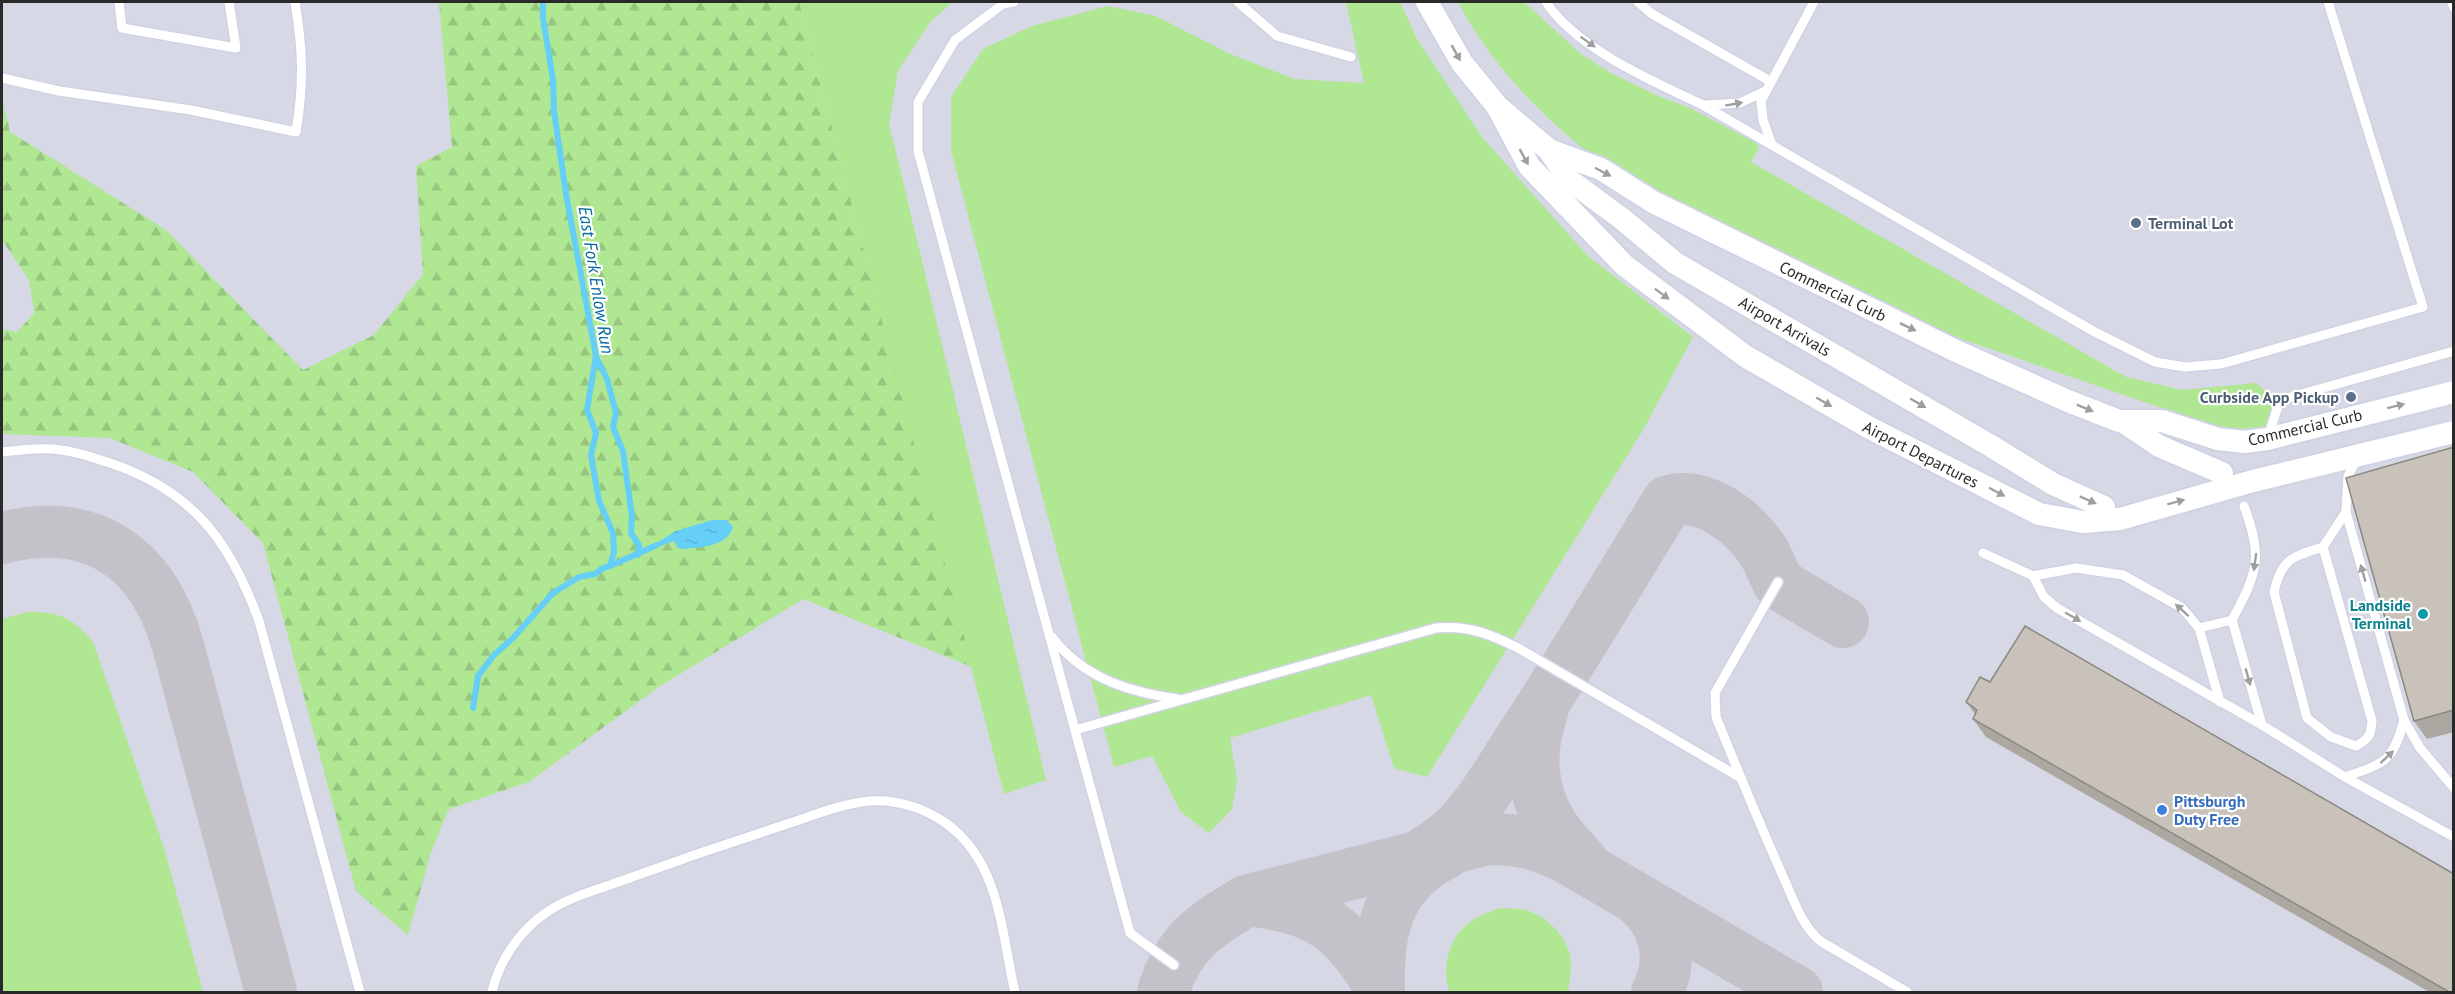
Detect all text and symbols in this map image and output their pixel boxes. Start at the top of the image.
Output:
one-way arrow [1580,36,1596,48]
one-way arrow [1451,45,1461,62]
one-way arrow [1725,99,1744,108]
one-way arrow [1519,149,1529,166]
one-way arrow [1595,167,1612,176]
water label: East Fork Enlow Run [573,204,620,355]
place label: Terminal Lot [2148,213,2234,233]
marker: Terminal Lot [2129,216,2143,230]
street label: Commercial Curb [1776,256,1890,326]
one-way arrow [1655,287,1670,299]
street label: Airport Arrivals [1735,292,1835,361]
one-way arrow [1899,323,1916,332]
place label: Curbside App Pickup [2200,387,2339,407]
marker: Curbside App Pickup [2344,390,2358,404]
one-way arrow [1816,397,1833,407]
one-way arrow [1910,398,1927,408]
one-way arrow [2387,401,2405,411]
one-way arrow [2077,403,2095,413]
street label: Commercial Curb [2246,404,2364,450]
street label: Airport Departures [1860,416,1983,492]
one-way arrow [1989,487,2006,497]
one-way arrow [2079,495,2096,504]
one-way arrow [2167,497,2185,507]
one-way arrow [2250,553,2259,572]
one-way arrow [2358,564,2367,582]
place label: Landside Terminal [2350,595,2411,633]
one-way arrow [2175,603,2190,617]
marker: Landside Terminal [2416,607,2430,621]
one-way arrow [2065,612,2082,622]
one-way arrow [2244,668,2253,686]
one-way arrow [2379,750,2394,764]
place label: Pittsburgh Duty Free [2174,791,2245,829]
marker: Pittsburgh Duty Free [2155,803,2169,817]

